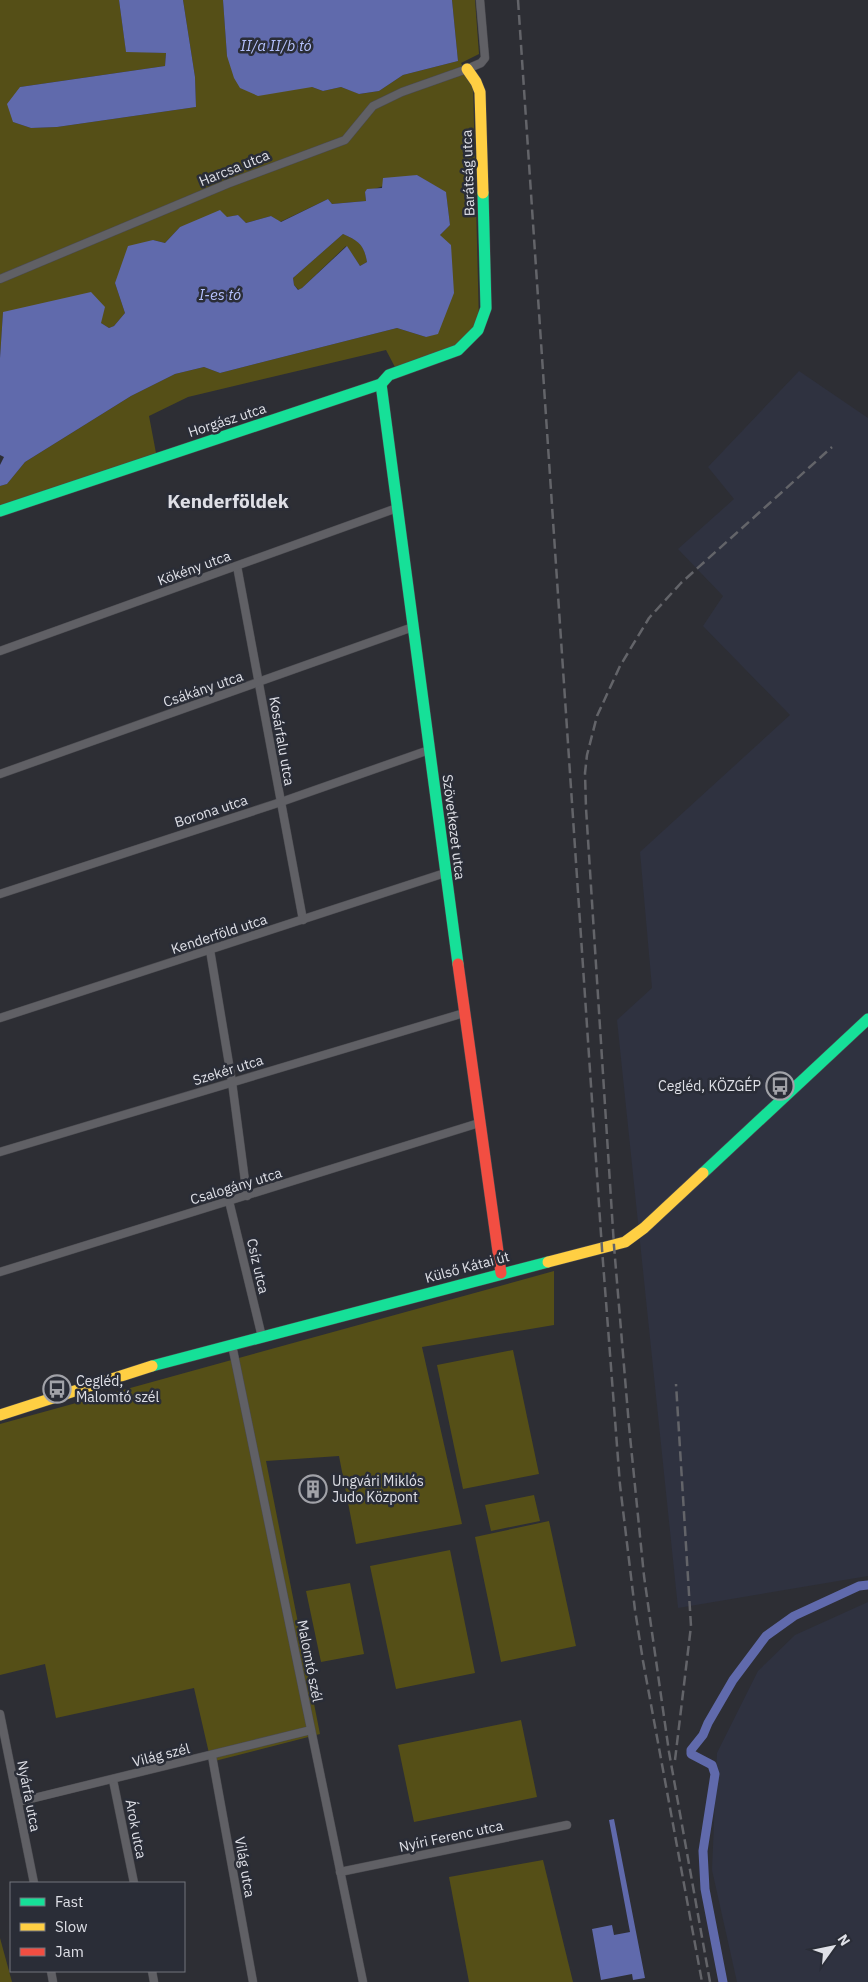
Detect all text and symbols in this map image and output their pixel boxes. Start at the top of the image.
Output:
water label: II/a II/b tó [240,36,312,55]
street label: Barátság utca [457,129,479,216]
street label: Harcsa utca [196,146,272,190]
water label: I-es tó [199,285,241,304]
street label: Horgász utca [186,399,269,441]
district label: Kenderföldek [167,489,289,513]
street label: Kökény utca [155,546,234,590]
street label: Csákány utca [161,667,246,711]
street label: Kosárfalu utca [265,695,299,788]
street label: Szövetkezet utca [439,773,469,881]
street label: Borona utca [172,791,250,831]
street label: Kenderföld utca [169,910,270,958]
street label: Szekér utca [191,1051,266,1089]
bus stop icon: Cegléd, KÖZGÉP [765,1071,795,1101]
place label: Cegléd, KÖZGÉP [658,1076,761,1095]
street label: Csalogány utca [188,1163,285,1208]
street label: Csíz utca [243,1237,273,1296]
street label: Külső Kátai út [423,1247,511,1287]
place label: Cegléd, Malomtó szél [76,1372,159,1406]
bus stop icon: Cegléd, Malomtó szél [42,1374,72,1404]
place label: Ungvári Miklós Judo Központ [332,1472,424,1506]
building icon: Ungvári Miklós Judo Központ [298,1474,328,1504]
street label: Malomtó szél [293,1618,327,1704]
street label: Világ szél [130,1739,192,1771]
street label: Nyárfa utca [13,1759,45,1834]
street label: Árok utca [121,1798,152,1861]
street label: Nyíri Ferenc utca [397,1816,505,1856]
street label: Világ utca [231,1835,259,1899]
legend [10,1882,185,1972]
text: Fast [55,1892,83,1911]
text: Slow [55,1917,88,1936]
north arrow [808,1922,858,1972]
text: N [834,1931,854,1949]
text: Jam [55,1942,84,1961]

